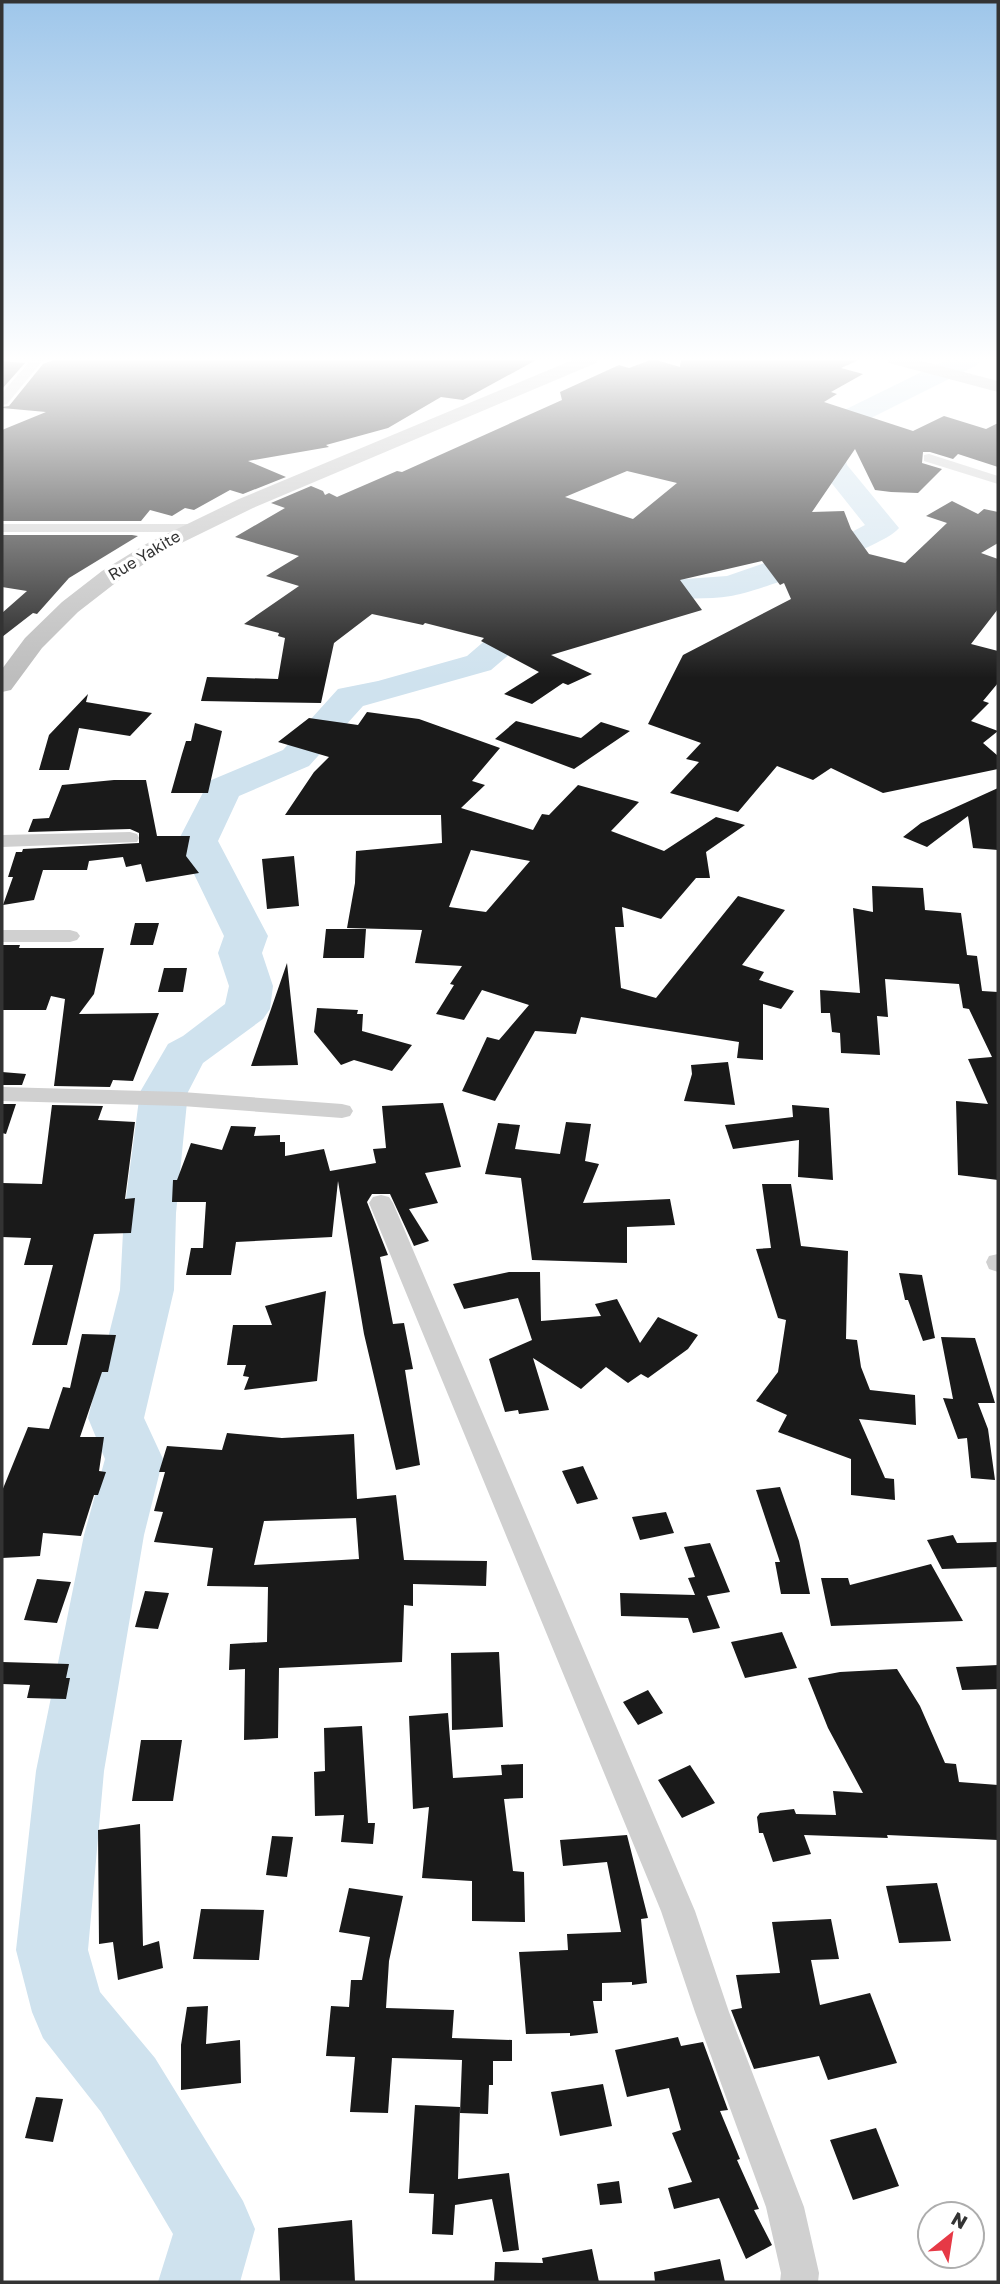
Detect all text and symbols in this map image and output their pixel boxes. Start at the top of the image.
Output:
street label: Rue Yakite [104,526,184,584]
north arrow [916,2200,986,2270]
text: N [948,2206,972,2233]

